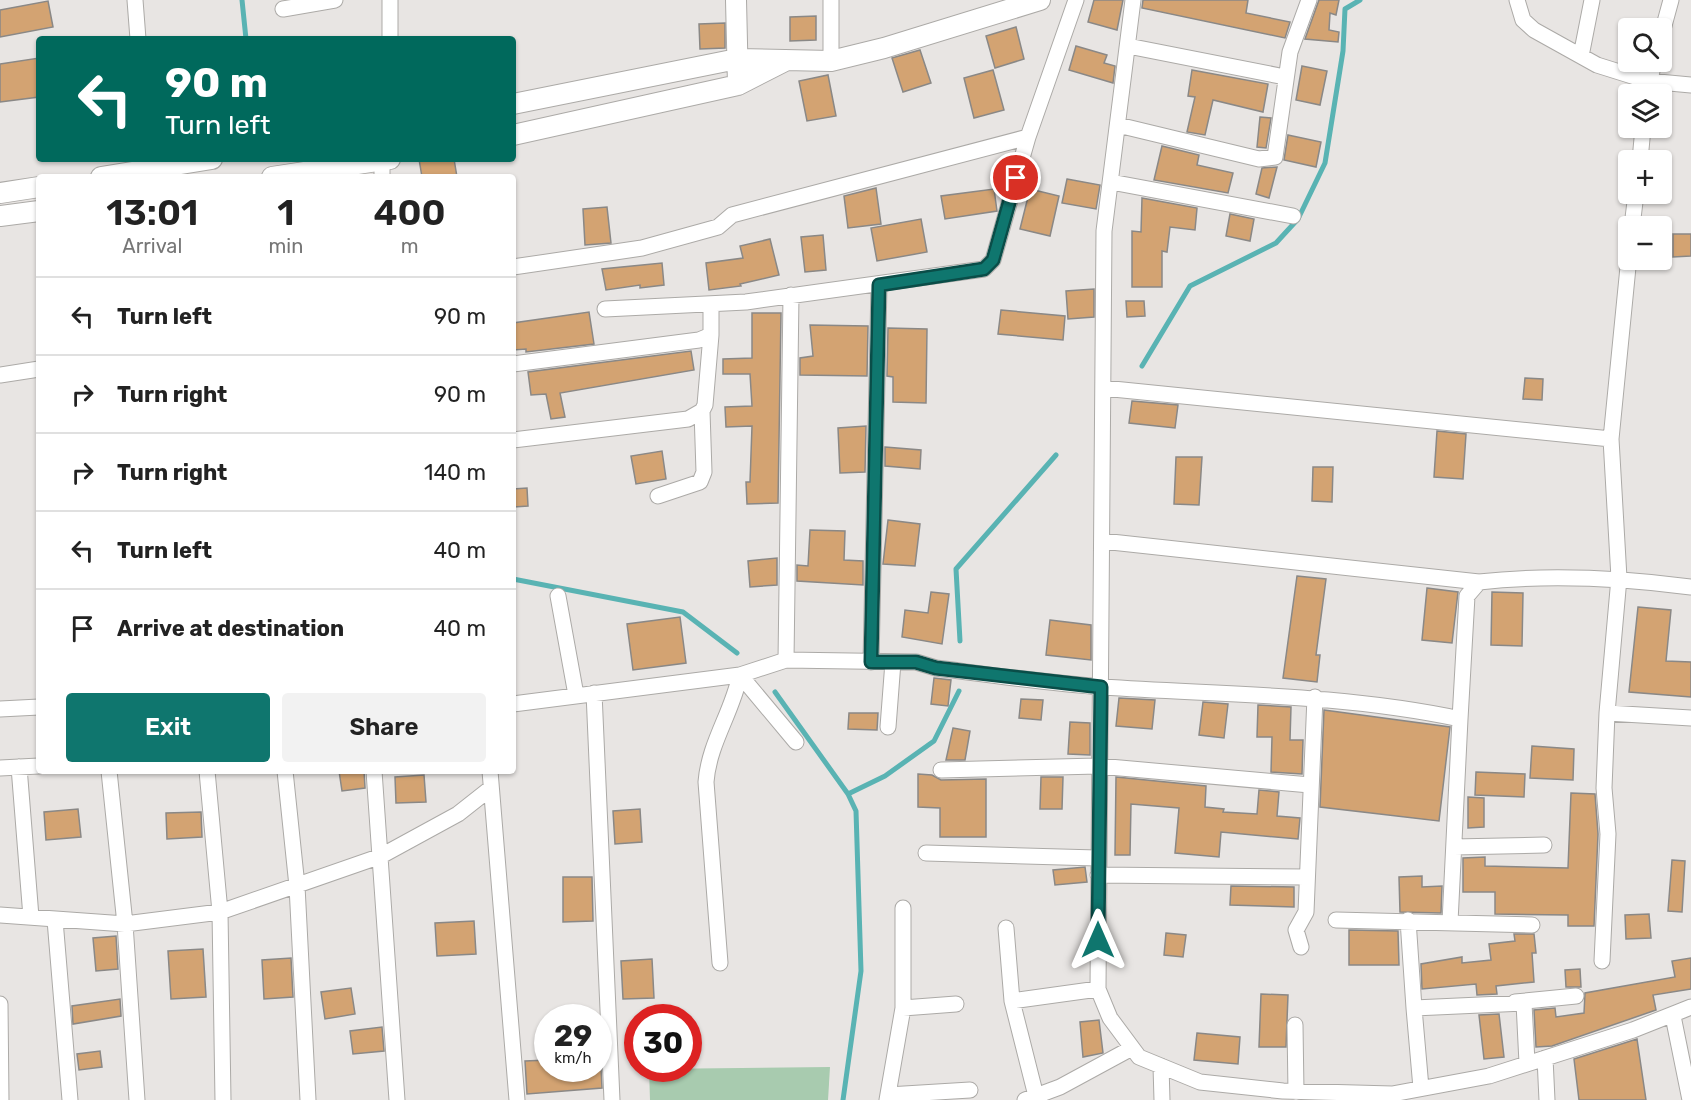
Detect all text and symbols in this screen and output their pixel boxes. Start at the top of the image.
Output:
map controls [1618,18,1672,270]
button: search [1618,18,1672,72]
text: 90 m [165,58,268,108]
icon: left [66,60,144,138]
button: layers [1618,84,1672,138]
text: Turn left [165,109,270,141]
button: + [1618,150,1672,204]
pin [990,152,1041,203]
icon: arrive [999,161,1032,194]
text: 13:01 [106,191,198,234]
text: 1 [277,191,295,234]
text: 400 [374,191,446,234]
button: − [1618,216,1672,270]
text: Arrival [122,234,182,258]
text: min [269,234,303,258]
text: m [401,234,419,258]
icon: left [66,300,99,333]
text: Turn left [117,303,212,330]
text: 90 m [434,303,486,330]
icon: right [66,378,99,411]
text: Turn right [117,381,227,408]
text: 90 m [434,381,486,408]
icon: right [66,456,99,489]
text: Turn right [117,459,227,486]
text: 140 m [424,459,486,486]
icon: left [66,534,99,567]
text: Turn left [117,537,212,564]
text: 40 m [433,537,486,564]
icon: arrive [66,612,99,645]
text: Arrive at destination [117,615,344,642]
text: 40 m [433,615,486,642]
button: Exit [66,693,270,762]
button: Share [282,693,486,762]
position arrow [1066,908,1130,972]
speed limit sign: 30 [624,1004,702,1082]
text: 29 [554,1018,592,1054]
text: km/h [554,1049,592,1067]

